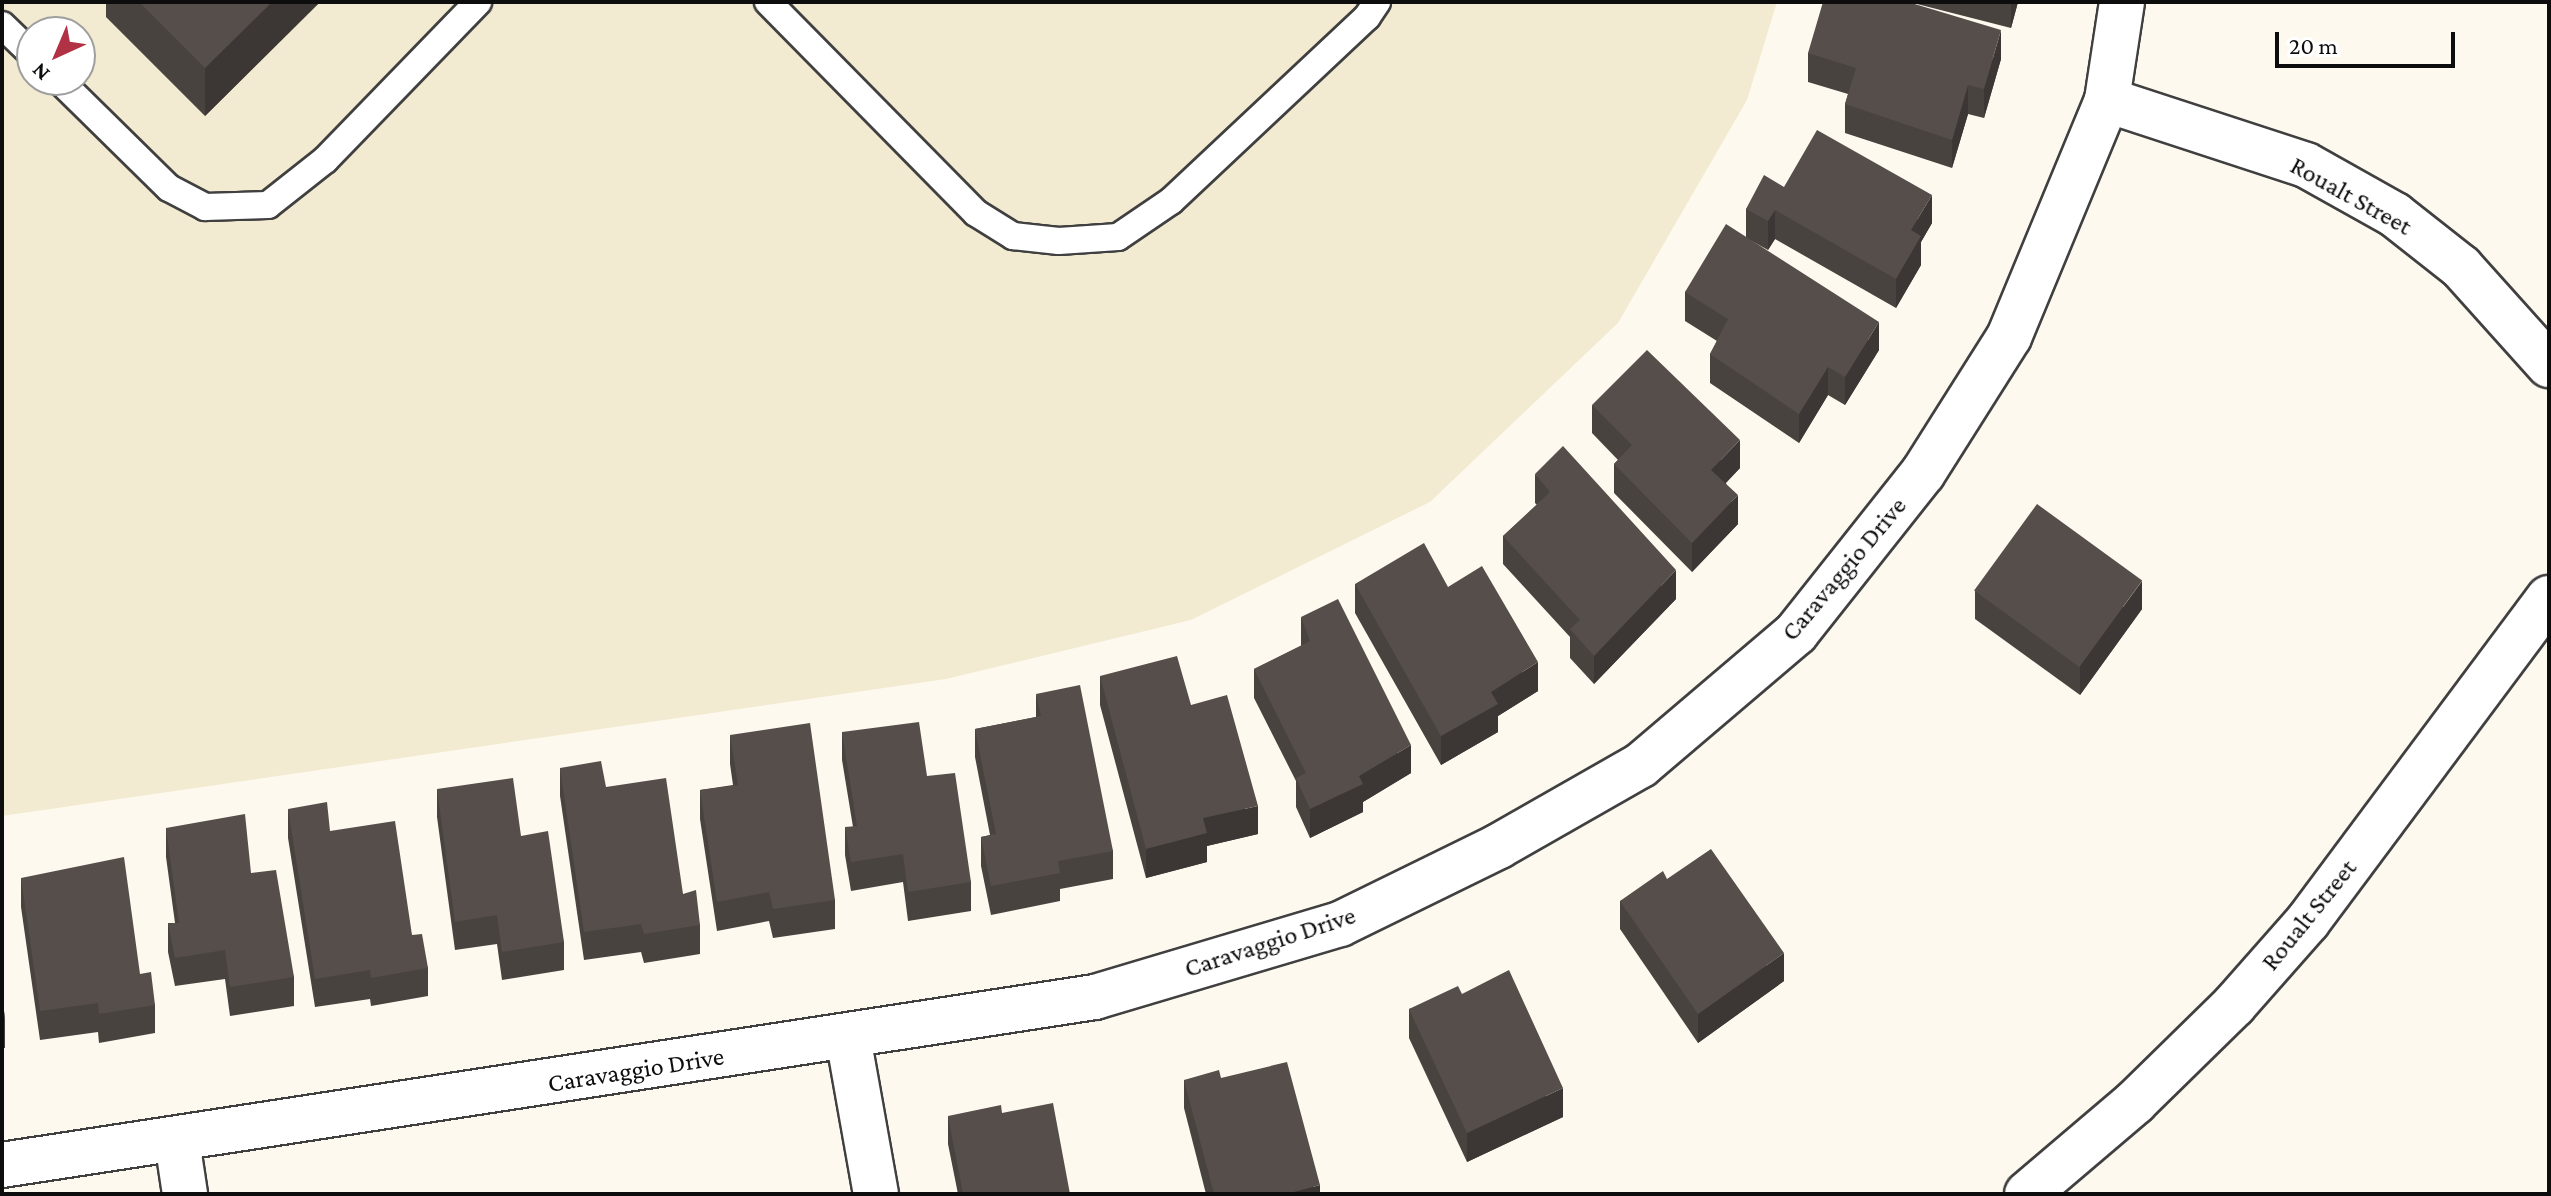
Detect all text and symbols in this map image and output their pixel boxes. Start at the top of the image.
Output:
north arrow [16,16,96,96]
scale bar [2279,16,2459,66]
text: 20 m [2289,32,2338,59]
text: N [26,58,54,86]
street label: Roualt Street [2285,150,2417,242]
street label: Caravaggio Drive [1775,491,1913,647]
street label: Roualt Street [2255,853,2363,977]
street label: Caravaggio Drive [1181,900,1359,984]
street label: Caravaggio Drive [546,1041,726,1099]

